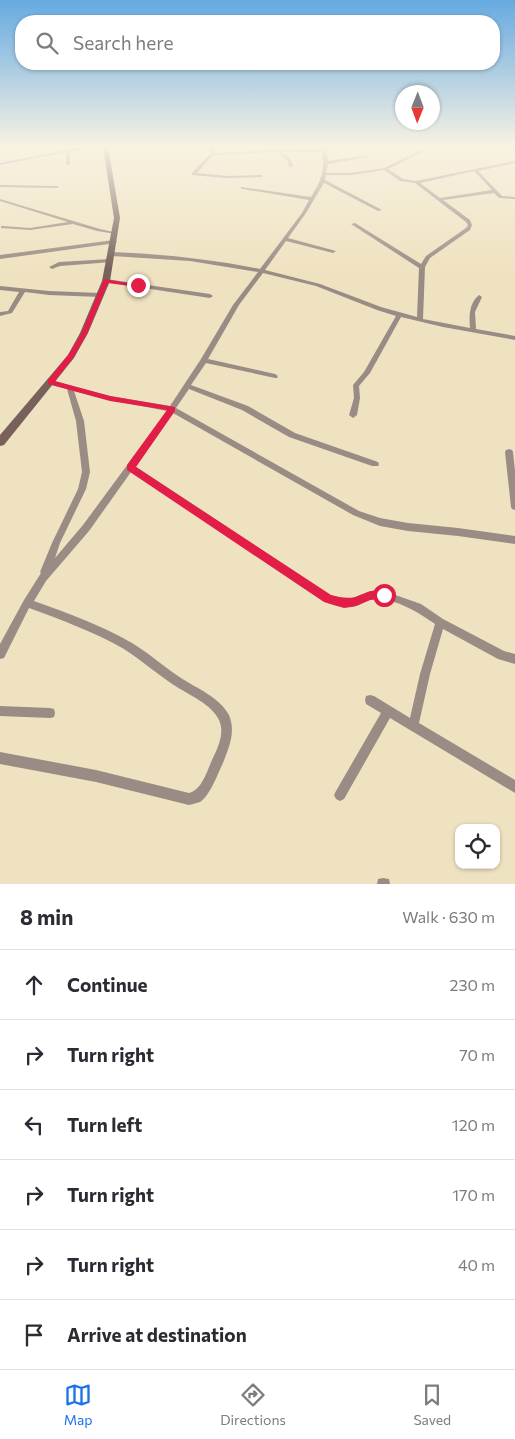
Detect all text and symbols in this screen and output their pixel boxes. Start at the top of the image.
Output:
search box [15,15,500,70]
icon: search [33,29,61,57]
text: Search here [73,31,173,54]
north arrow [395,85,440,130]
route end [127,274,150,297]
route start [373,584,396,607]
map controls [455,824,500,869]
button: locate [455,824,500,869]
text: 8 min [20,904,73,929]
text: Walk · 630 m [402,907,495,926]
icon: ahead [20,971,48,999]
text: Continue [67,973,147,996]
text: 230 m [450,975,495,994]
icon: right [20,1041,48,1069]
text: Turn right [67,1043,154,1066]
text: 70 m [459,1045,495,1064]
icon: left [20,1111,48,1139]
text: Turn left [67,1113,142,1136]
text: 120 m [452,1115,495,1134]
icon: right [20,1181,48,1209]
text: Turn right [67,1183,154,1206]
text: 170 m [452,1185,495,1204]
icon: right [20,1251,48,1279]
text: Turn right [67,1253,154,1276]
text: 40 m [458,1255,495,1274]
icon: arrive [20,1321,48,1349]
text: Arrive at destination [67,1323,247,1346]
tab: Map [64,1381,93,1428]
tab: Directions [220,1381,286,1428]
tab: Saved [413,1381,451,1428]

